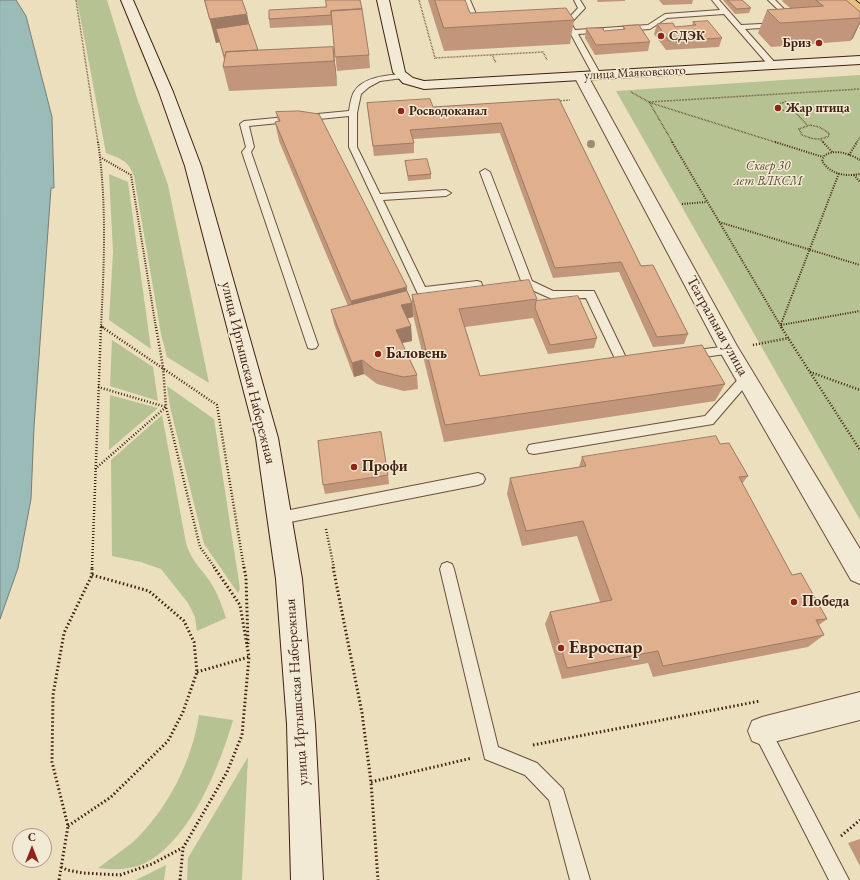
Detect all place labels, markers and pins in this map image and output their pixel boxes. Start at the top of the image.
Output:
place label: СДЭК [669,28,705,44]
marker: СДЭК [656,31,666,41]
place label: Бриз [783,35,811,51]
marker: Бриз [814,38,824,48]
place label: Жар птица [786,100,850,116]
place label: Росводоканал [409,103,487,119]
marker: Жар птица [773,103,783,113]
marker: Росводоканал [396,106,406,116]
place label: Баловень [386,345,447,363]
marker: Баловень [373,349,383,359]
place label: Профи [362,458,408,476]
marker: Профи [349,462,359,472]
place label: Победа [802,593,849,611]
marker: Победа [789,597,799,607]
place label: Евроспар [569,637,642,659]
marker: Евроспар [556,643,566,653]

